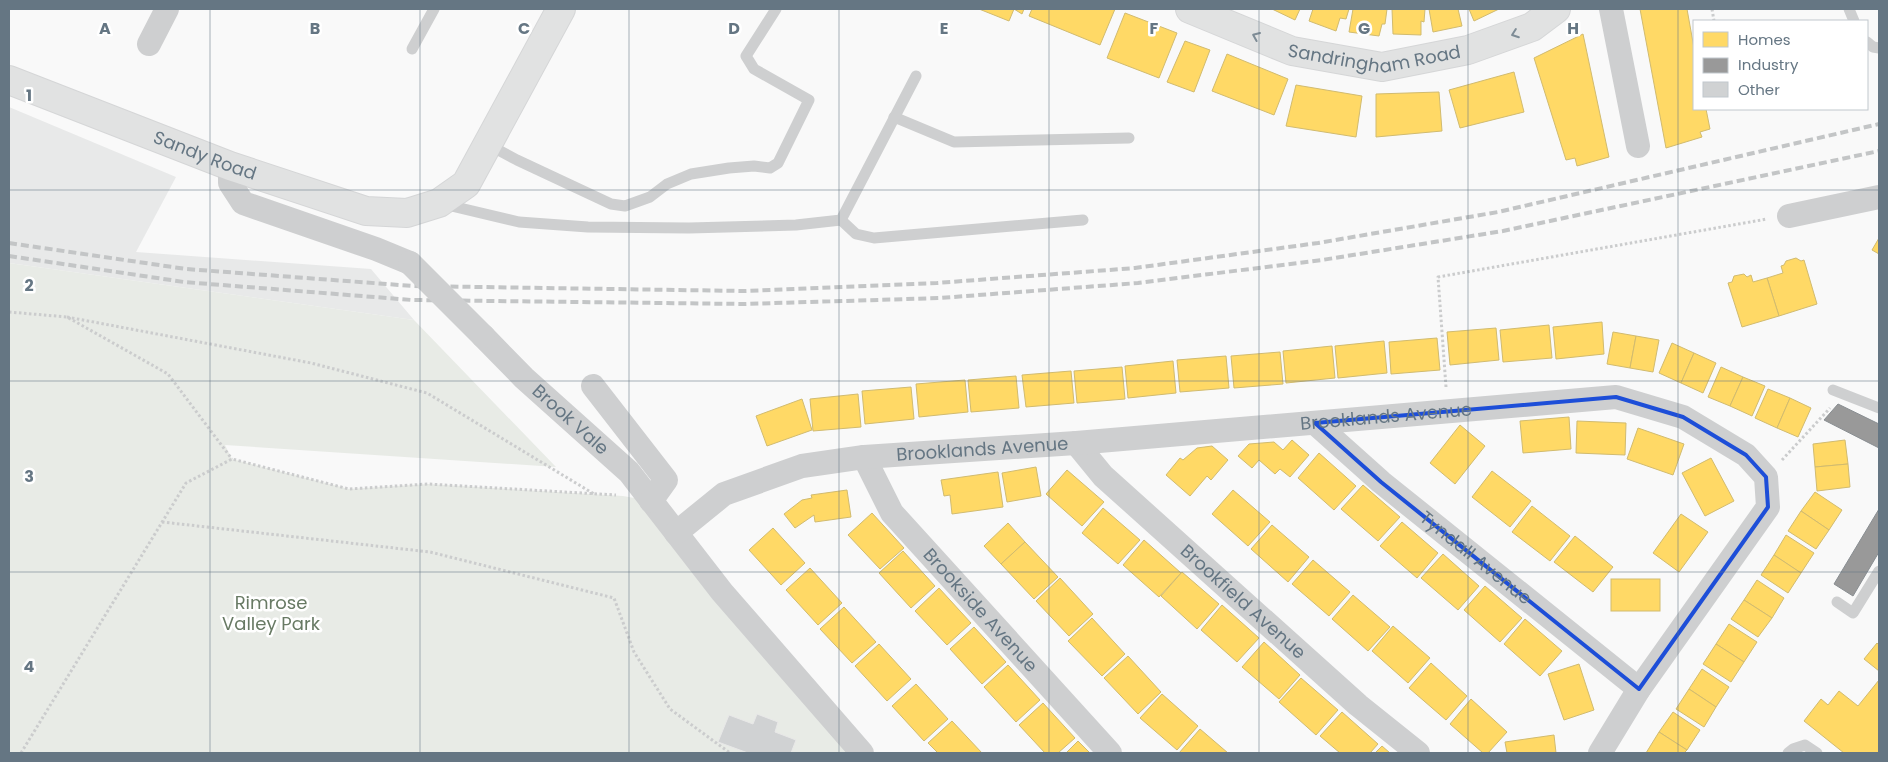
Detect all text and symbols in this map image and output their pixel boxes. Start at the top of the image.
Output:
text: A [99,17,111,40]
text: B [310,17,320,40]
text: C [518,17,530,40]
text: D [728,17,740,40]
text: E [940,17,948,40]
text: F [1150,17,1159,40]
text: G [1358,17,1370,40]
text: H [1567,17,1579,40]
legend [1693,20,1868,110]
one-way arrow [1511,28,1520,38]
text: Homes [1738,29,1791,50]
one-way arrow [1252,32,1261,43]
street label: Sandringham Road [1286,38,1463,79]
text: Industry [1738,54,1799,75]
text: Other [1738,79,1780,100]
text: 1 [26,84,32,107]
street label: Sandy Road [150,124,260,186]
text: 2 [24,274,34,297]
street label: Brook Vale [527,378,614,460]
street label: Brooklands Avenue [1299,396,1473,436]
street label: Brooklands Avenue [896,431,1069,467]
text: 3 [24,465,34,488]
street label: Tyndall Avenue [1415,505,1537,610]
street label: Brookfield Avenue [1175,538,1312,664]
street label: Brookside Avenue [918,542,1044,677]
park label: Rimrose Valley Park [222,590,321,636]
text: 4 [24,655,35,678]

